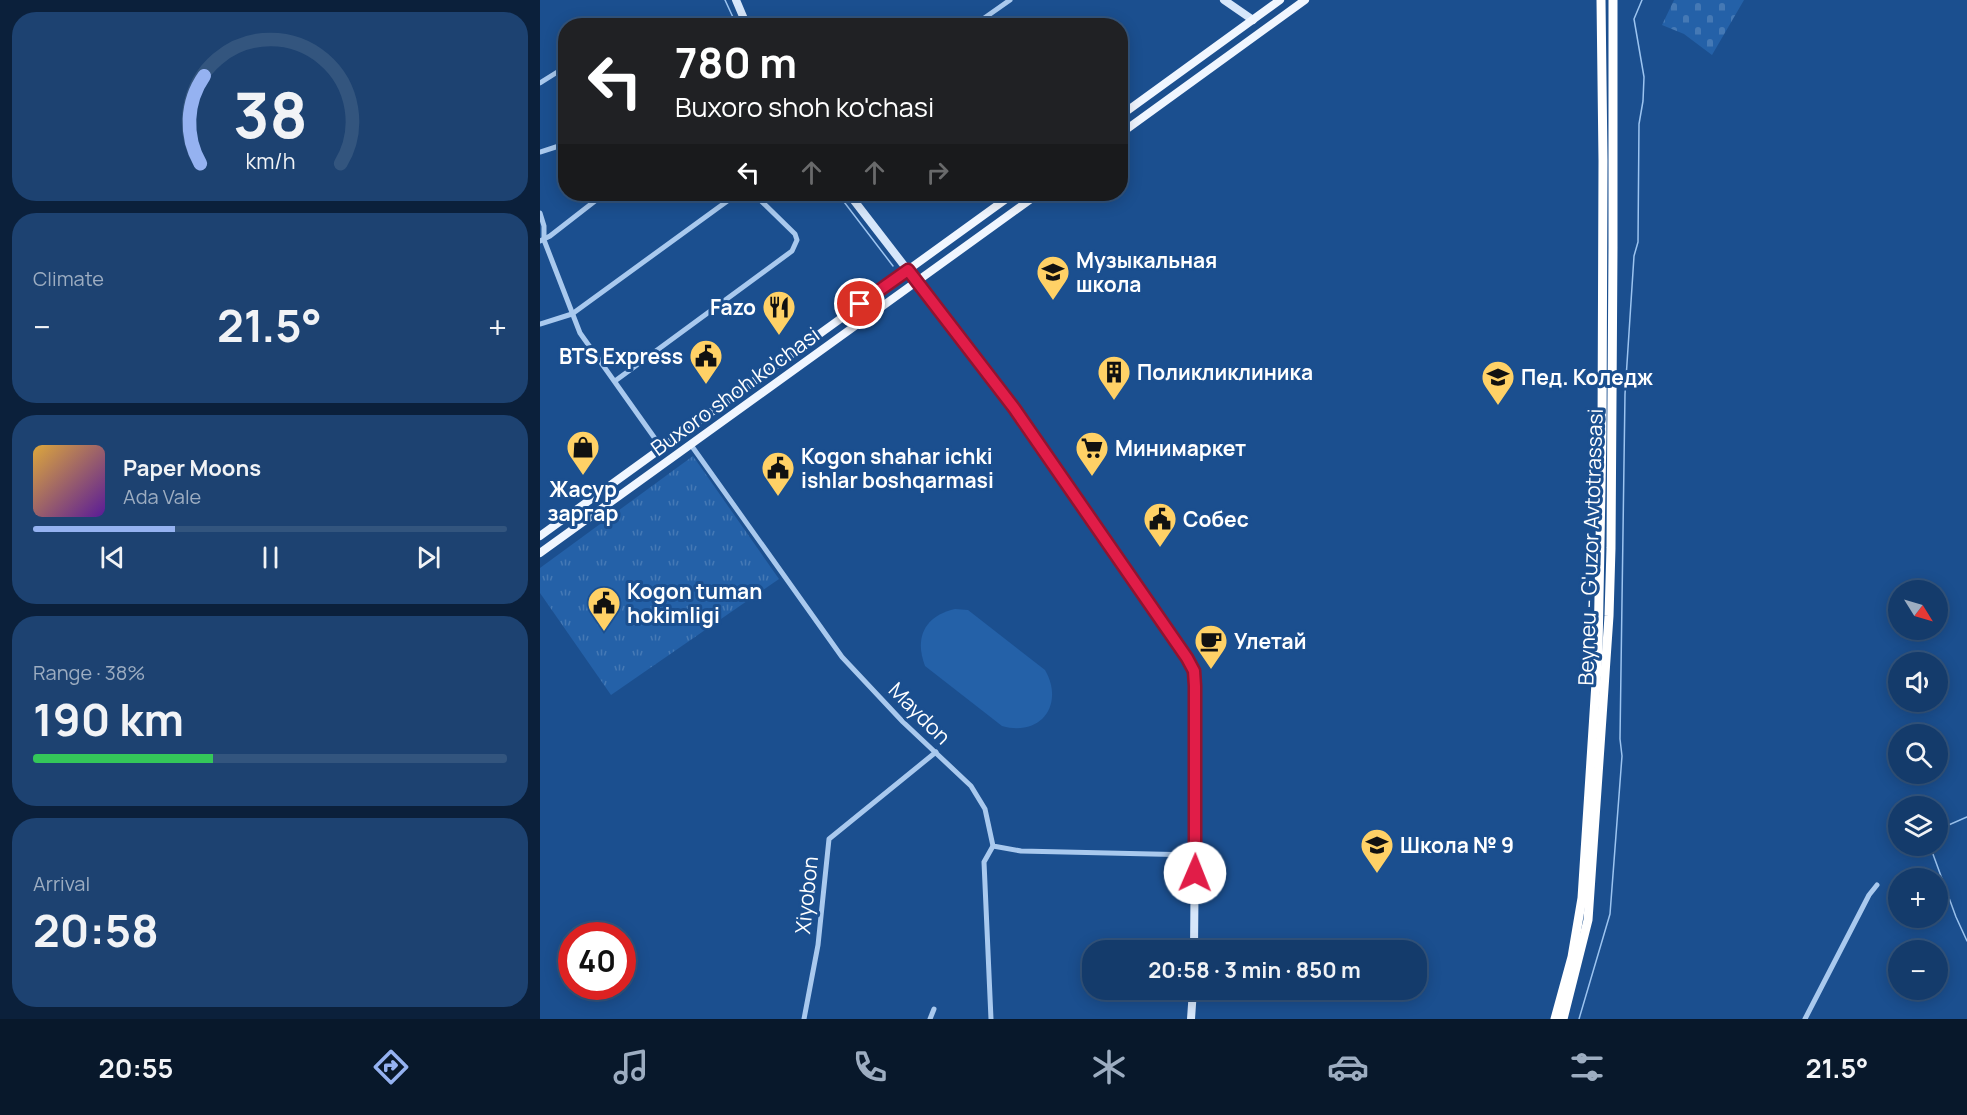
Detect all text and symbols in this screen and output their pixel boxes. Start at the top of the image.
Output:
text: 780 m [675,33,797,91]
icon: left [576,42,654,120]
text: 38 [233,71,307,157]
text: Buxoro shoh ko'chasi [675,88,934,125]
text: km/h [245,146,295,175]
icon: left [732,156,765,189]
icon: ahead [795,156,828,189]
icon: ahead [858,156,891,189]
icon: right [921,156,954,189]
place label: Музыкальная школа [1076,246,1217,298]
school or university icon: Музыкальная школа [1035,254,1071,301]
text: Climate [33,265,104,292]
pin [834,278,885,329]
icon: arrive [843,287,876,320]
restaurant icon: Fazo [761,289,797,336]
place label: Fazo [710,293,756,321]
text: 21.5° [217,294,322,356]
text: − [33,304,51,349]
text: + [488,304,507,349]
street label: Buxoro shoh ko'chasi [645,320,825,462]
public building icon: BTS Express [688,338,724,385]
place label: BTS Express [559,342,683,370]
building icon: Поликликлиника [1096,354,1132,401]
place label: Поликликлиника [1137,358,1313,386]
school or university icon: Пед. Коледж [1480,359,1516,406]
place label: Пед. Коледж [1521,363,1653,391]
street label: Beyneu - G'uzor Avtotrassasi [1571,408,1609,686]
shop icon: Жасур заргар [565,429,601,476]
supermarket icon: Минимаркет [1074,430,1110,477]
place label: Минимаркет [1115,434,1246,462]
place label: Kogon shahar ichki ishlar boshqarmasi [801,442,994,494]
public building icon: Kogon shahar ichki ishlar boshqarmasi [760,450,796,497]
text: Paper Moons [123,453,261,483]
place label: Жасур заргар [548,475,618,527]
text: Ada Vale [123,483,201,510]
public building icon: Собеc [1142,501,1178,548]
place label: Собеc [1183,505,1249,533]
icon: previous [96,541,129,574]
icon: pause [254,541,287,574]
icon: next [412,541,445,574]
place label: Kogon tuman hokimligi [627,577,762,629]
north arrow [1888,580,1948,640]
map controls [1888,580,1948,1000]
public building icon: Kogon tuman hokimligi [586,585,622,632]
cafe icon: Улетай [1193,623,1229,670]
place label: Улетай [1234,627,1306,655]
button: sound [1888,652,1948,712]
text: Range · 38% [33,659,145,686]
street label: Maydon [883,676,957,750]
text: 190 km [33,688,184,750]
button: search [1888,724,1948,784]
button: layers [1888,796,1948,856]
school or university icon: Школа № 9 [1359,827,1395,874]
place label: Школа № 9 [1400,831,1514,859]
position arrow [1163,841,1227,905]
street label: Xiyobon [788,855,824,935]
button: + [1888,868,1948,928]
text: Arrival [33,870,90,897]
text: 20:58 [33,899,159,961]
speed limit sign: 40 [558,922,636,1000]
button: − [1888,940,1948,1000]
text: 20:58 · 3 min · 850 m [1148,955,1361,985]
icon: directions [370,1046,412,1088]
icon: music [610,1046,652,1088]
icon: phone [849,1046,891,1088]
icon: climate [1088,1046,1130,1088]
icon: car [1327,1046,1369,1088]
icon: filters [1566,1046,1608,1088]
text: 20:55 [99,1049,173,1086]
text: 21.5° [1805,1049,1868,1086]

